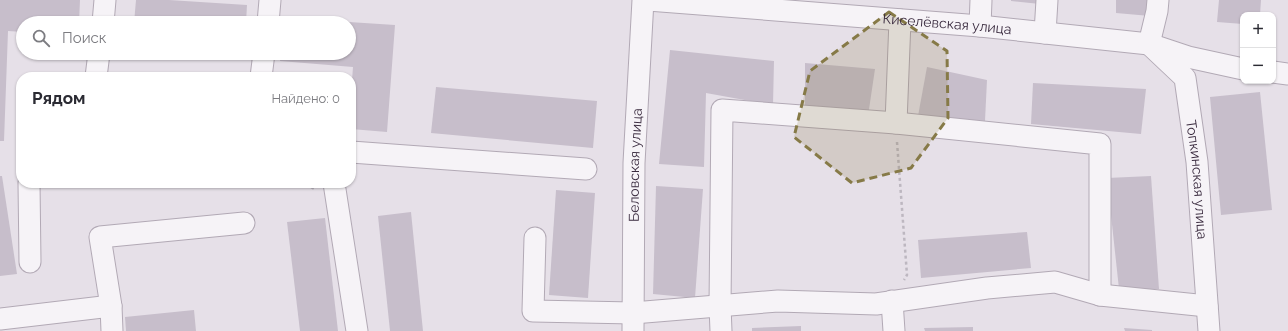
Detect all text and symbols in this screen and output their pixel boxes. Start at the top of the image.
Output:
street label: Киселёвская улица [882,10,1012,37]
map controls [1240,12,1276,84]
button: + [1240,12,1276,48]
search box [16,16,356,60]
icon: search [30,27,52,49]
text: Поиск [62,29,107,47]
button: − [1240,48,1276,84]
text: Рядом [32,88,85,108]
text: Найдено: 0 [271,91,340,106]
street label: Беловская улица [626,108,645,222]
street label: Топкинская улица [1183,119,1210,240]

